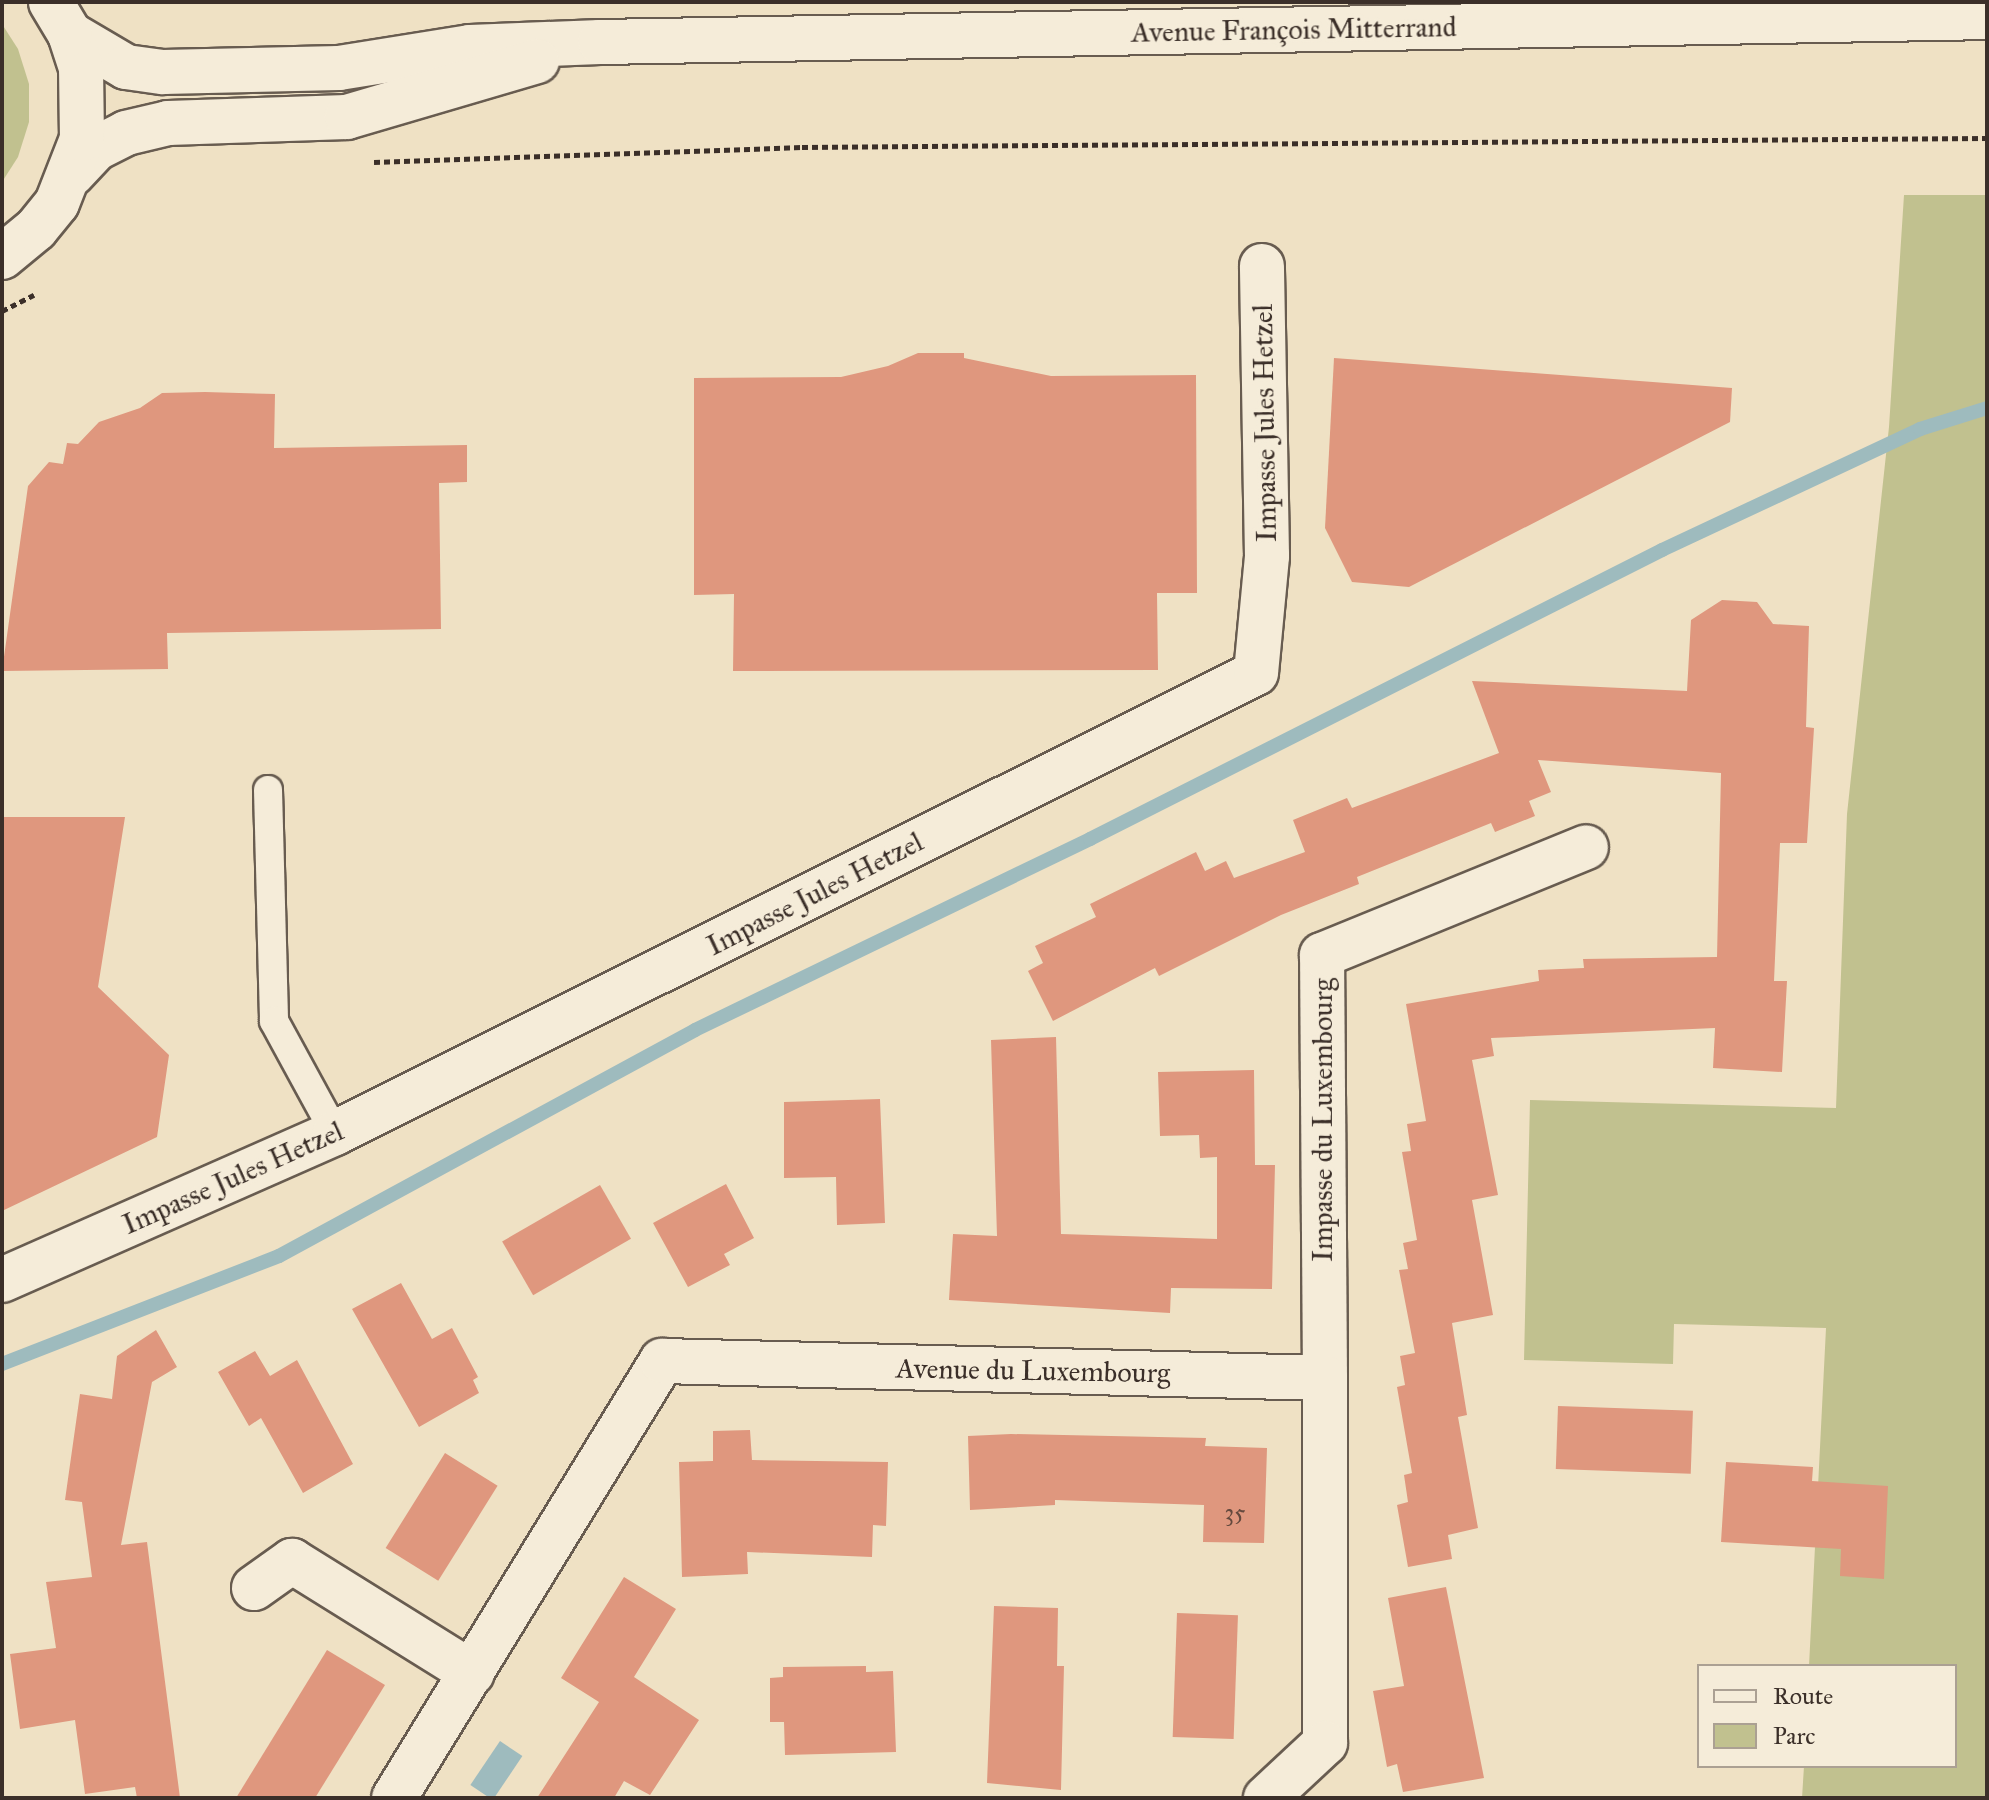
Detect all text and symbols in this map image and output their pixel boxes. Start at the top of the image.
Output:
street label: Avenue François Mitterrand [1131,10,1457,50]
street label: Impasse Jules Hetzel [1246,304,1284,542]
street label: Impasse Jules Hetzel [701,825,929,963]
street label: Impasse du Luxembourg [1306,978,1340,1262]
street label: Impasse Jules Hetzel [117,1114,349,1242]
street label: Avenue du Luxembourg [896,1352,1170,1390]
house number: 35 [1225,1499,1245,1527]
legend [1697,1664,1957,1768]
text: Route [1773,1681,1833,1711]
text: Parc [1773,1721,1815,1751]

